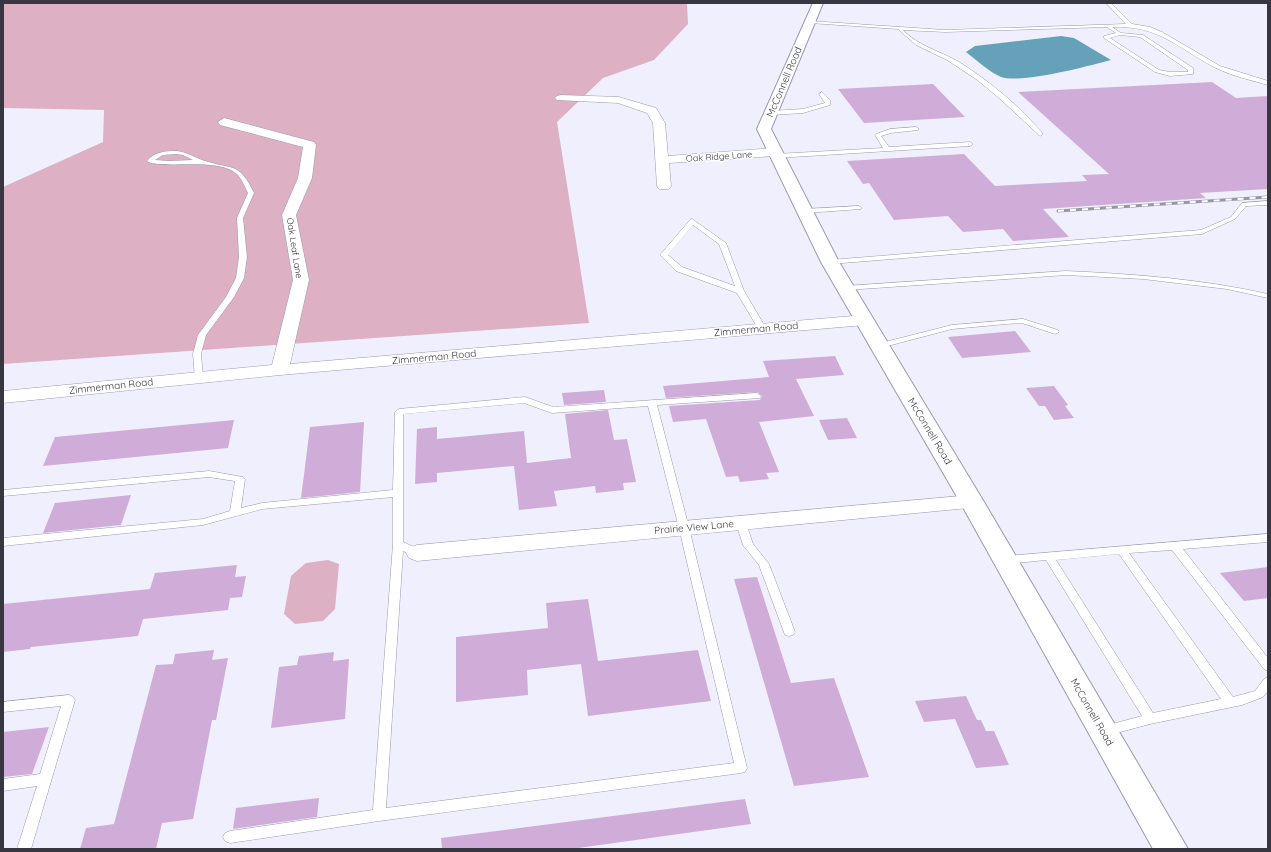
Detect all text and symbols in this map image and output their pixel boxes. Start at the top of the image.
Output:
street label: McConnell Road [763,45,805,119]
street label: Oak Ridge Lane [685,148,753,164]
street label: Oak Leaf Lane [285,217,305,279]
street label: Zimmerman Road [713,319,799,339]
street label: Zimmerman Road [391,347,477,367]
street label: Zimmerman Road [68,375,154,397]
street label: McConnell Road [905,395,955,467]
street label: Prairie View Lane [654,517,735,537]
street label: McConnell Road [1068,676,1116,748]

